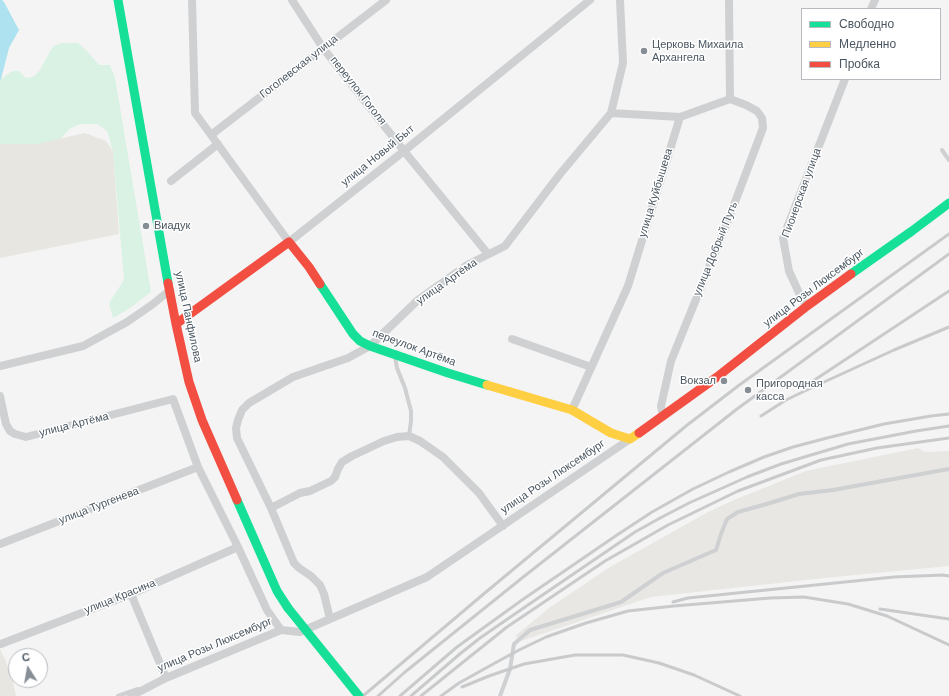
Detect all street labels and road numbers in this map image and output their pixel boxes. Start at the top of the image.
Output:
street label: Гоголевская улица [257,33,341,101]
street label: переулок Гоголя [327,54,389,128]
street label: улица Новый Быт [339,122,417,190]
street label: Пионерская улица [780,146,824,240]
street label: улица Куйбышева [636,147,676,239]
street label: улица Добрый Путь [691,200,741,298]
street label: улица Розы Люксембург [761,246,867,330]
street label: улица Артёма [414,256,480,308]
street label: улица Панфилова [172,270,204,364]
street label: переулок Артёма [370,327,458,369]
street label: улица Артёма [38,410,110,440]
street label: улица Розы Люксембург [498,437,608,517]
street label: улица Тургенева [57,485,141,527]
street label: улица Красина [82,577,158,617]
street label: улица Розы Люксембург [156,615,274,675]

